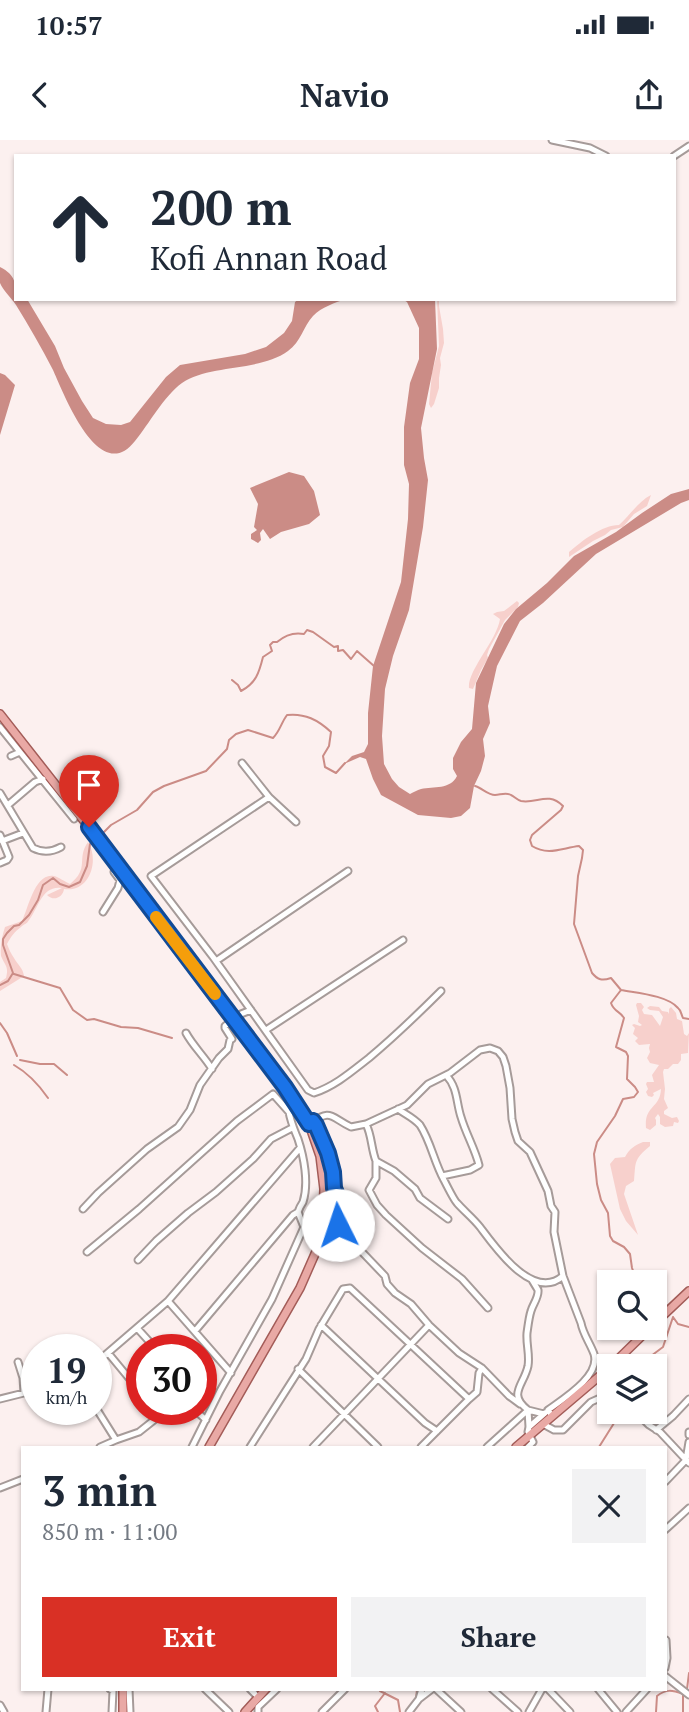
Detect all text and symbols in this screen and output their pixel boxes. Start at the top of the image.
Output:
text: 10:57 [35,8,103,42]
text: Navio [300,74,389,116]
icon: back [21,76,59,114]
icon: share [630,76,668,114]
text: 200 m [150,174,292,239]
icon: ahead [35,182,126,273]
text: Kofi Annan Road [150,237,387,279]
pin [59,755,119,827]
icon: arrive [70,766,108,804]
position arrow [301,1188,375,1262]
map controls [597,1270,667,1424]
button: search [597,1270,667,1340]
speed limit sign: 30 [126,1334,217,1425]
text: 19 [47,1347,86,1393]
button: layers [597,1354,667,1424]
text: km/h [46,1385,87,1409]
text: 3 min [42,1462,157,1518]
button: close [572,1469,646,1543]
text: 850 m · 11:00 [42,1516,177,1547]
button: Exit [42,1597,337,1677]
button: Share [351,1597,646,1677]

